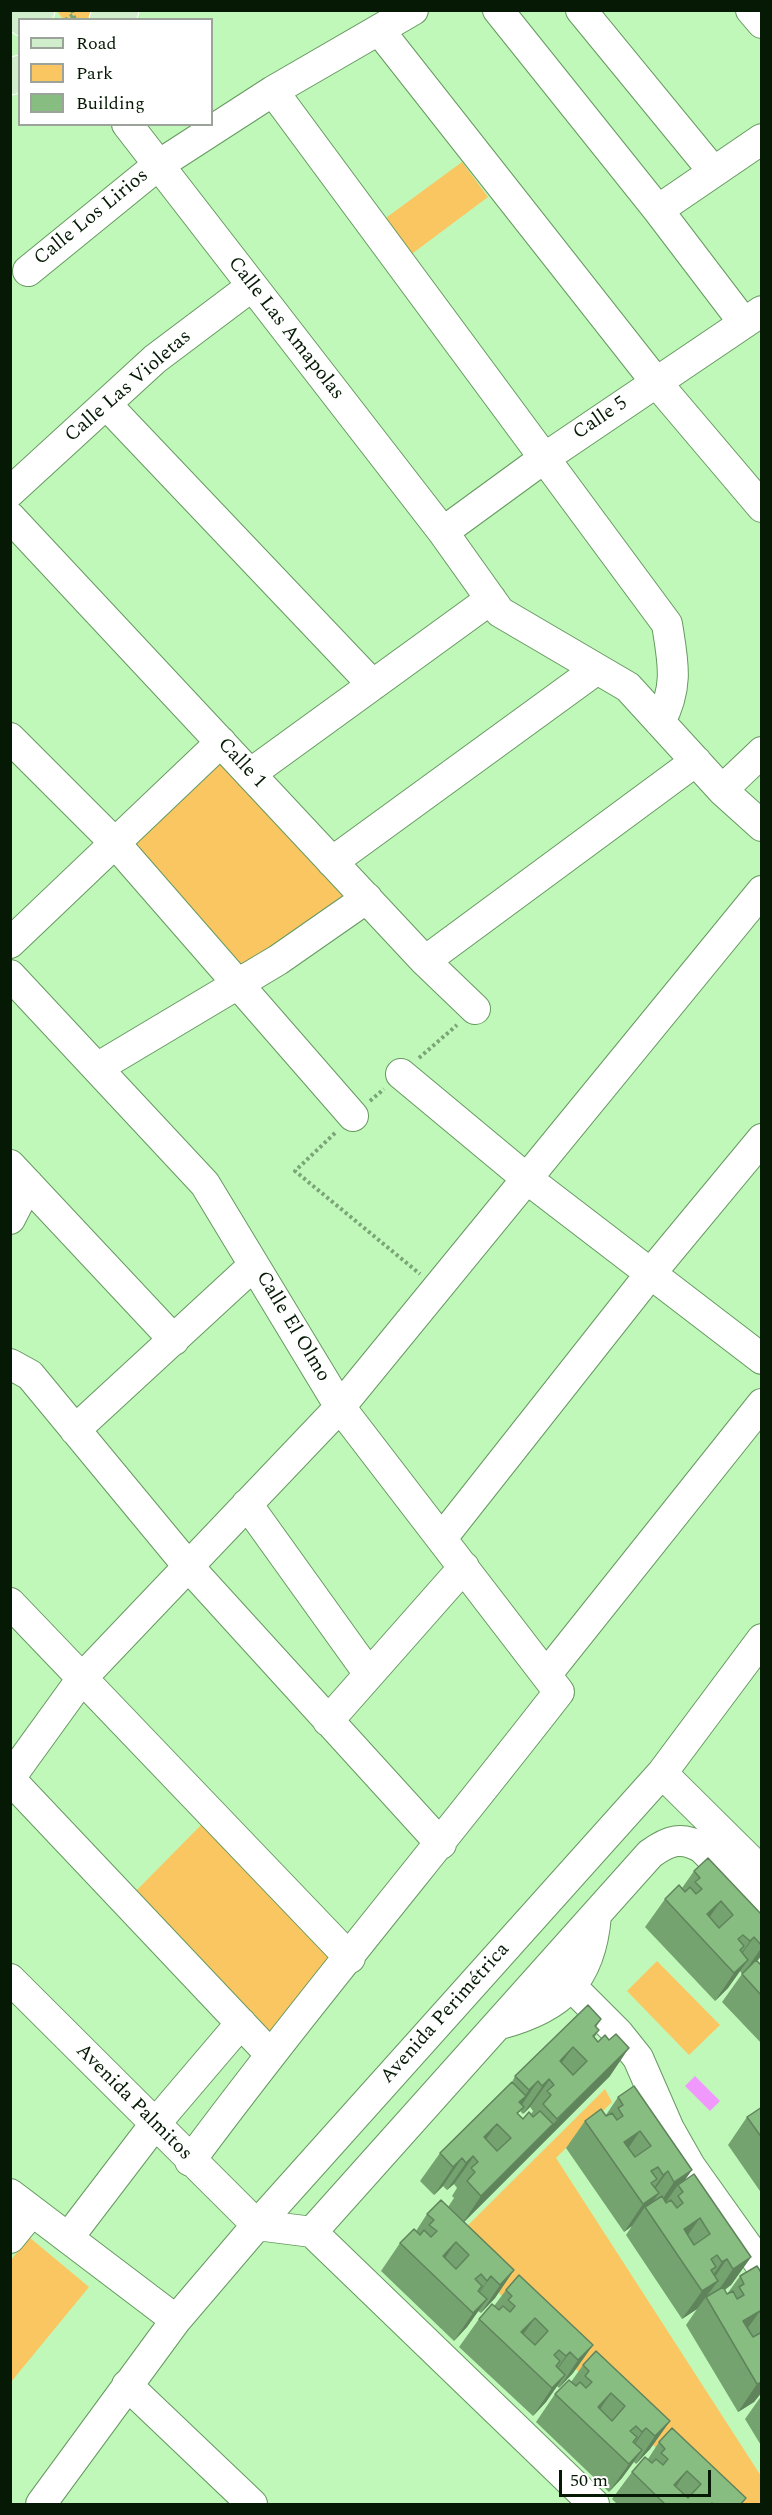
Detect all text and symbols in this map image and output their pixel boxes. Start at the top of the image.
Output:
legend [18,18,213,126]
text: Road [76,30,117,57]
text: Park [76,60,113,87]
text: Building [76,90,145,117]
street label: Calle Los Lirios [30,165,154,271]
street label: Calle Las Amapolas [222,253,348,405]
street label: Calle Las Violetas [61,326,197,448]
street label: Calle 5 [569,392,633,446]
street label: Calle 1 [212,734,270,794]
street label: Calle El Olmo [250,1267,334,1387]
street label: Avenida Perimétrica [376,1939,516,2089]
street label: Avenida Palmitos [70,2040,196,2166]
scale bar [562,2458,714,2496]
text: 50 m [570,2467,608,2494]

